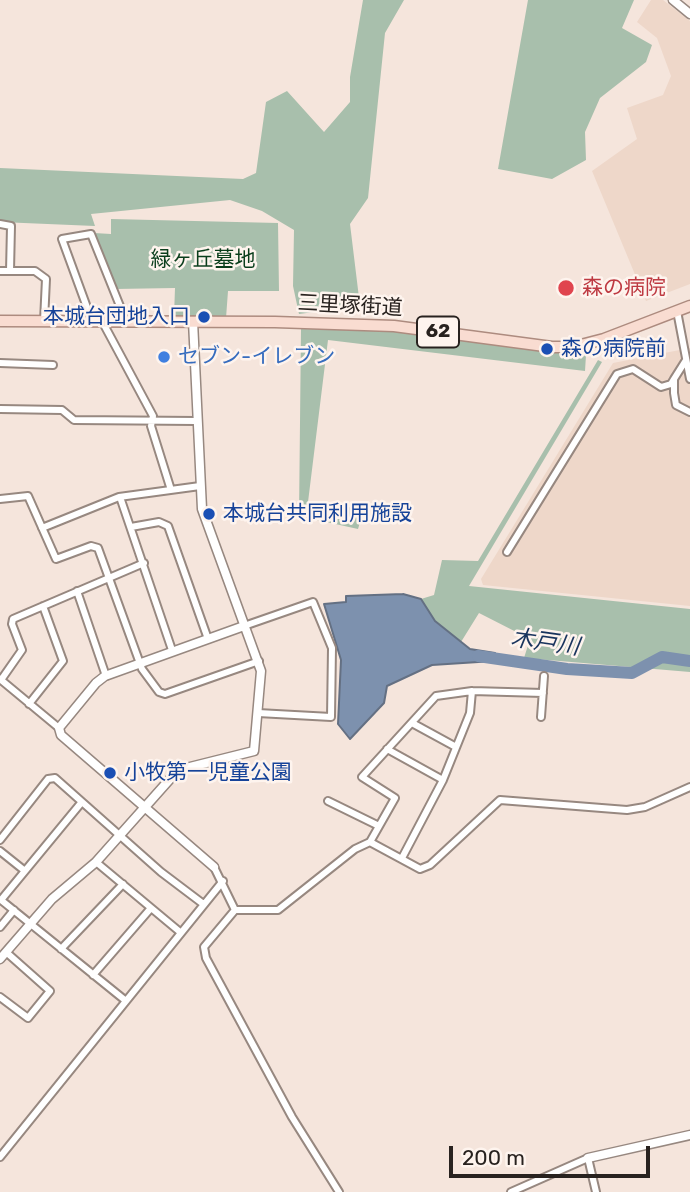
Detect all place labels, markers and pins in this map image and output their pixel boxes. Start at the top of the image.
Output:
place label: 森の病院 [582,275,666,301]
marker: 森の病院 [556,278,576,298]
place label: 本城台団地入口 [43,304,190,330]
marker: 本城台団地入口 [196,309,212,325]
place label: 森の病院前 [561,336,666,362]
marker: 森の病院前 [539,341,555,357]
place label: セブン-イレブン [178,344,335,370]
marker: セブン-イレブン [156,349,172,365]
place label: 本城台共同利用施設 [223,501,412,527]
marker: 本城台共同利用施設 [201,506,217,522]
place label: 小牧第一児童公園 [124,760,292,786]
marker: 小牧第一児童公園 [102,765,118,781]

